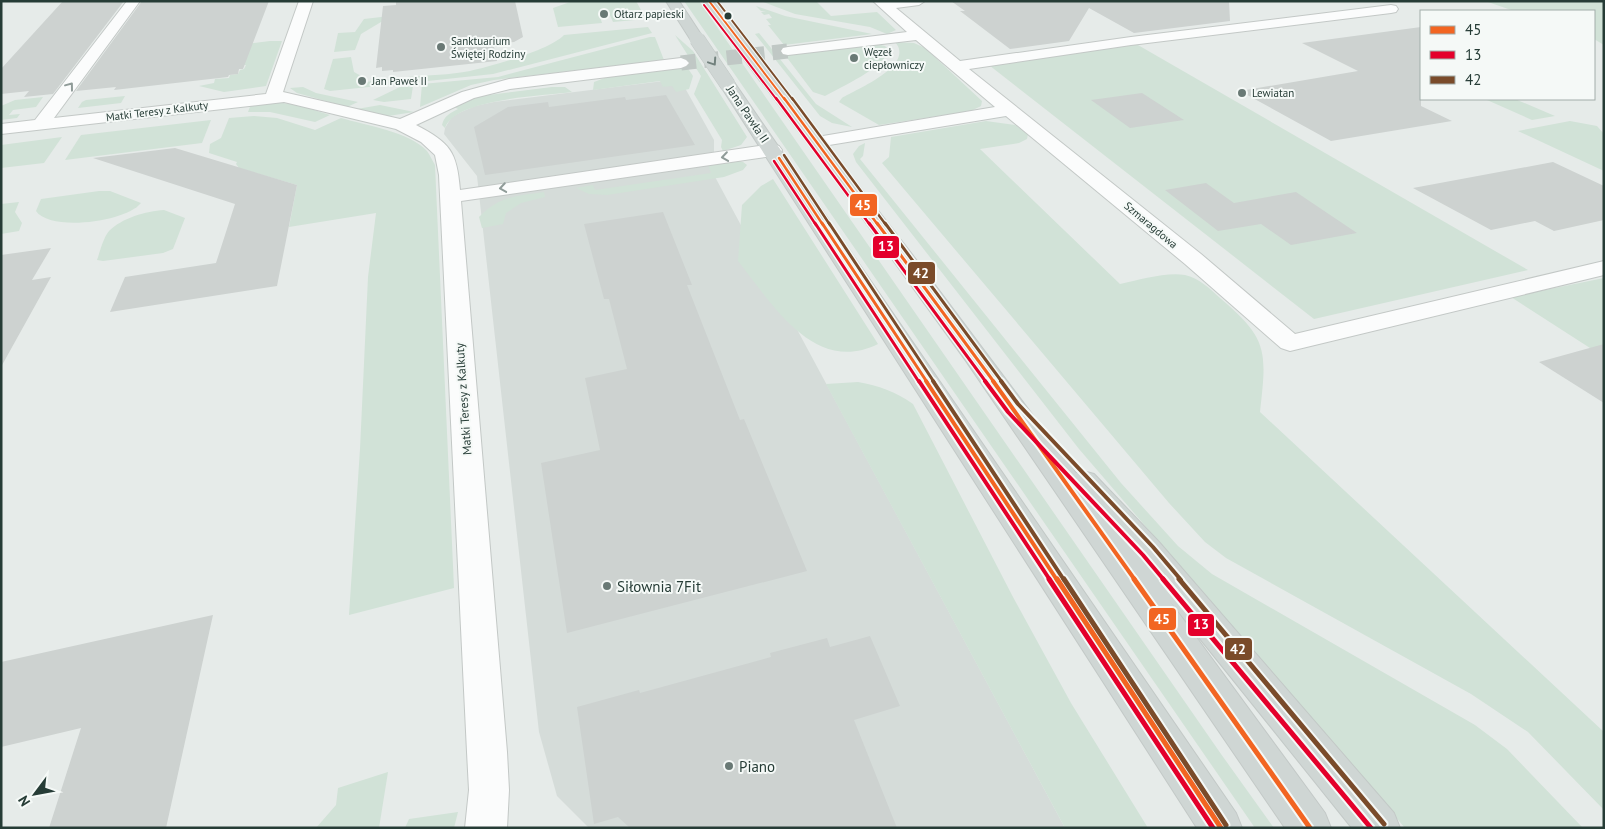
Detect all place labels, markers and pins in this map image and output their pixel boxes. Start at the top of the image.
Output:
place label: Ołtarz papieski [614,7,684,21]
marker: Ołtarz papieski [598,8,610,20]
unlabelled marker [723,11,733,21]
place label: Sanktuarium Świętej Rodziny [451,34,526,61]
marker: Sanktuarium Świętej Rodziny [435,41,447,53]
place label: Węzeł ciepłowniczy [864,45,925,72]
marker: Węzeł ciepłowniczy [848,52,860,64]
place label: Jan Paweł II [371,74,427,88]
marker: Jan Paweł II [356,75,368,87]
place label: Lewiatan [1252,86,1294,100]
marker: Lewiatan [1236,87,1248,99]
place label: Siłownia 7Fit [617,577,701,596]
marker: Siłownia 7Fit [601,580,613,592]
place label: Piano [739,757,775,776]
marker: Piano [723,760,735,772]

